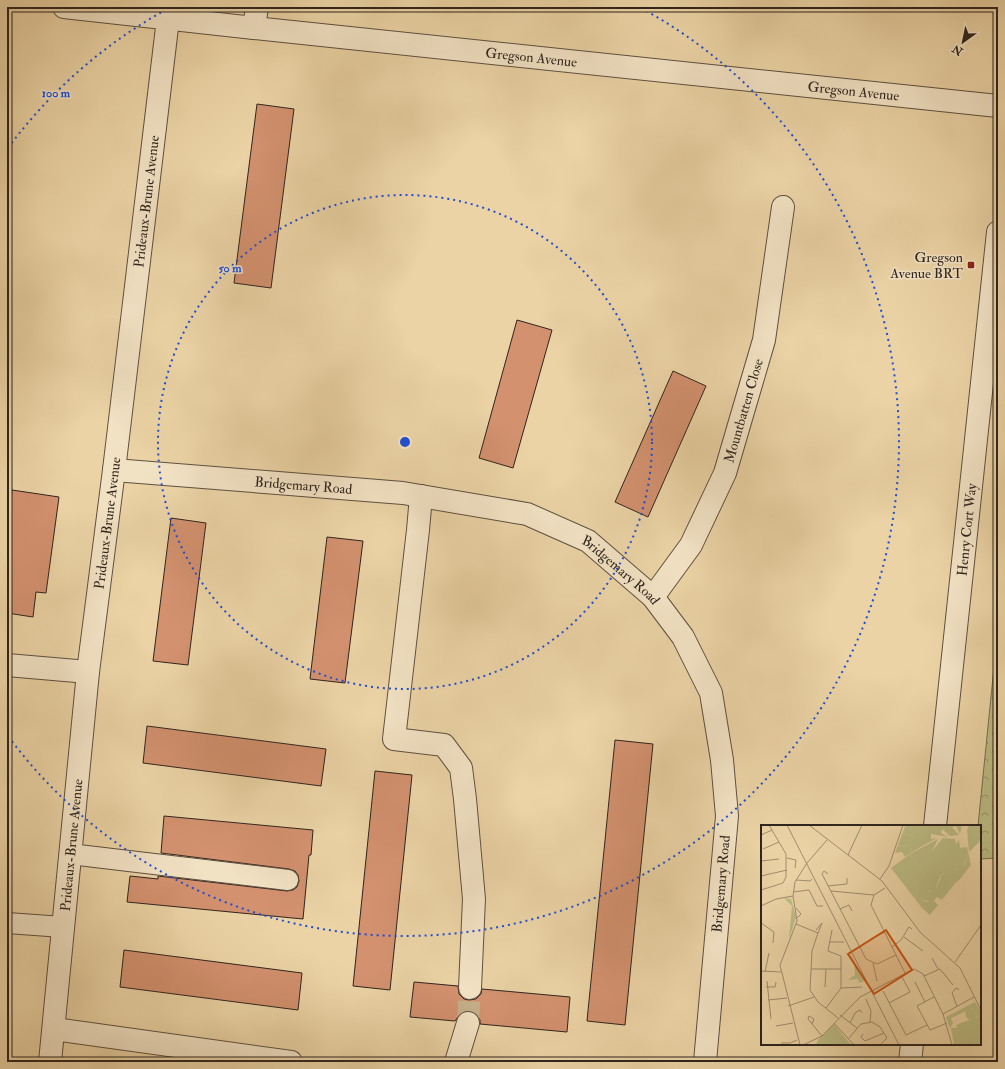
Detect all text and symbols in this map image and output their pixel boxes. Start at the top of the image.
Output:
north arrow [943,22,983,62]
text: N [949,41,966,59]
street label: Gregson Avenue [485,44,578,70]
street label: Gregson Avenue [807,78,900,104]
text: 100 m [42,86,71,101]
street label: Prideaux-Brune Avenue [130,134,163,269]
place label: Gregson Avenue BRT [889,249,964,282]
marker: Gregson Avenue BRT [966,260,976,270]
text: 50 m [218,261,242,276]
street label: Mountbatten Close [720,356,767,465]
centre of rings [398,435,412,449]
street label: Prideaux-Brune Avenue [90,456,124,590]
street label: Bridgemary Road [254,473,353,497]
street label: Henry Cort Way [953,482,981,577]
street label: Bridgemary Road [580,531,664,608]
street label: Prideaux-Brune Avenue [56,778,86,912]
inset map [761,825,981,1045]
street label: Bridgemary Road [708,834,735,934]

